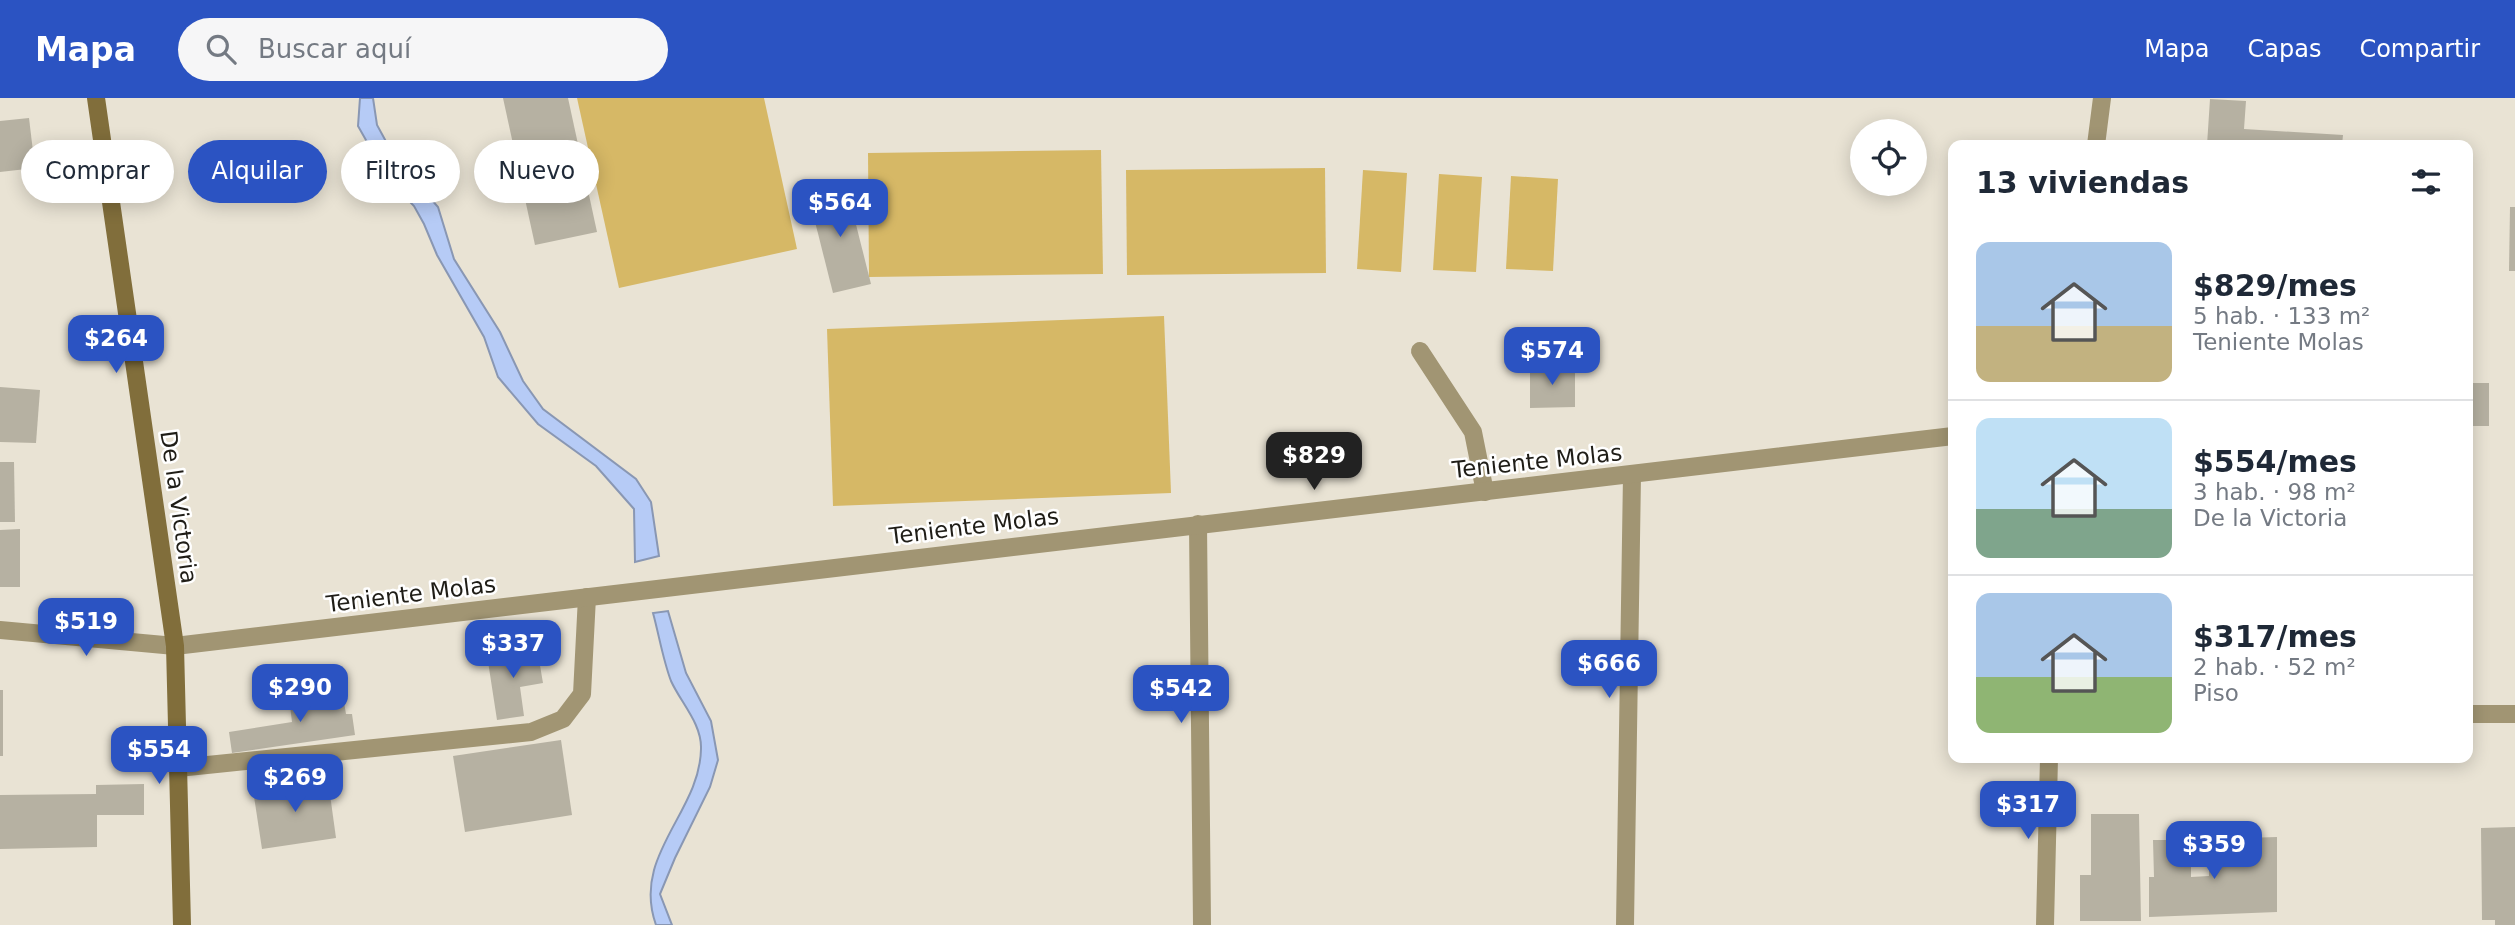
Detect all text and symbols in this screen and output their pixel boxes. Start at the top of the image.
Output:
search box [178,18,668,81]
text: Mapa [35,30,136,69]
icon: search [202,30,240,68]
text: Buscar aquí [258,34,411,64]
text: Mapa [2144,35,2210,63]
text: Capas [2248,35,2321,63]
text: Compartir [2359,35,2480,63]
map controls [1850,119,1927,196]
button: locate [1850,119,1927,196]
chip: Comprar [21,140,174,203]
chip: Alquilar [188,140,327,203]
chip: Filtros [341,140,460,203]
chip: Nuevo [474,140,599,203]
icon: filters [2407,163,2445,201]
text: 13 viviendas [1976,165,2189,200]
pin: $564 [799,180,881,239]
text: $564 [808,189,872,215]
text: $829/mes [2193,268,2357,303]
icon: home [2032,270,2116,354]
text: 5 hab. · 133 m² [2193,303,2370,329]
pin: $264 [75,316,157,375]
text: $264 [84,325,148,351]
pin: $574 [1511,328,1593,387]
text: Teniente Molas [2193,329,2364,355]
text: $574 [1520,337,1584,363]
street label: De la Victoria [155,429,203,585]
pin: $829 [1273,432,1355,492]
street label: Teniente Molas [1450,439,1623,483]
text: $829 [1282,442,1346,468]
text: $554/mes [2193,444,2357,479]
icon: home [2032,446,2116,530]
text: 3 hab. · 98 m² [2193,479,2356,505]
street label: Teniente Molas [887,503,1060,549]
text: De la Victoria [2193,505,2347,531]
street label: Teniente Molas [324,571,497,617]
pin: $519 [45,598,127,658]
text: $519 [54,608,118,634]
text: $317/mes [2193,619,2357,654]
pin: $337 [472,620,554,680]
icon: home [2032,621,2116,705]
text: $337 [481,630,545,656]
pin: $666 [1568,640,1650,700]
text: $666 [1577,650,1641,676]
text: 2 hab. · 52 m² [2193,654,2356,680]
pin: $290 [259,664,341,724]
pin: $542 [1140,666,1222,725]
text: $290 [268,674,332,700]
text: $542 [1149,675,1213,701]
text: Piso [2193,680,2239,706]
pin: $554 [118,726,200,786]
text: $554 [127,736,191,762]
pin: $269 [254,754,336,814]
text: $269 [263,764,327,790]
pin: $317 [1987,782,2069,841]
text: $317 [1996,791,2060,817]
pin: $359 [2173,822,2255,881]
text: $359 [2182,831,2246,857]

